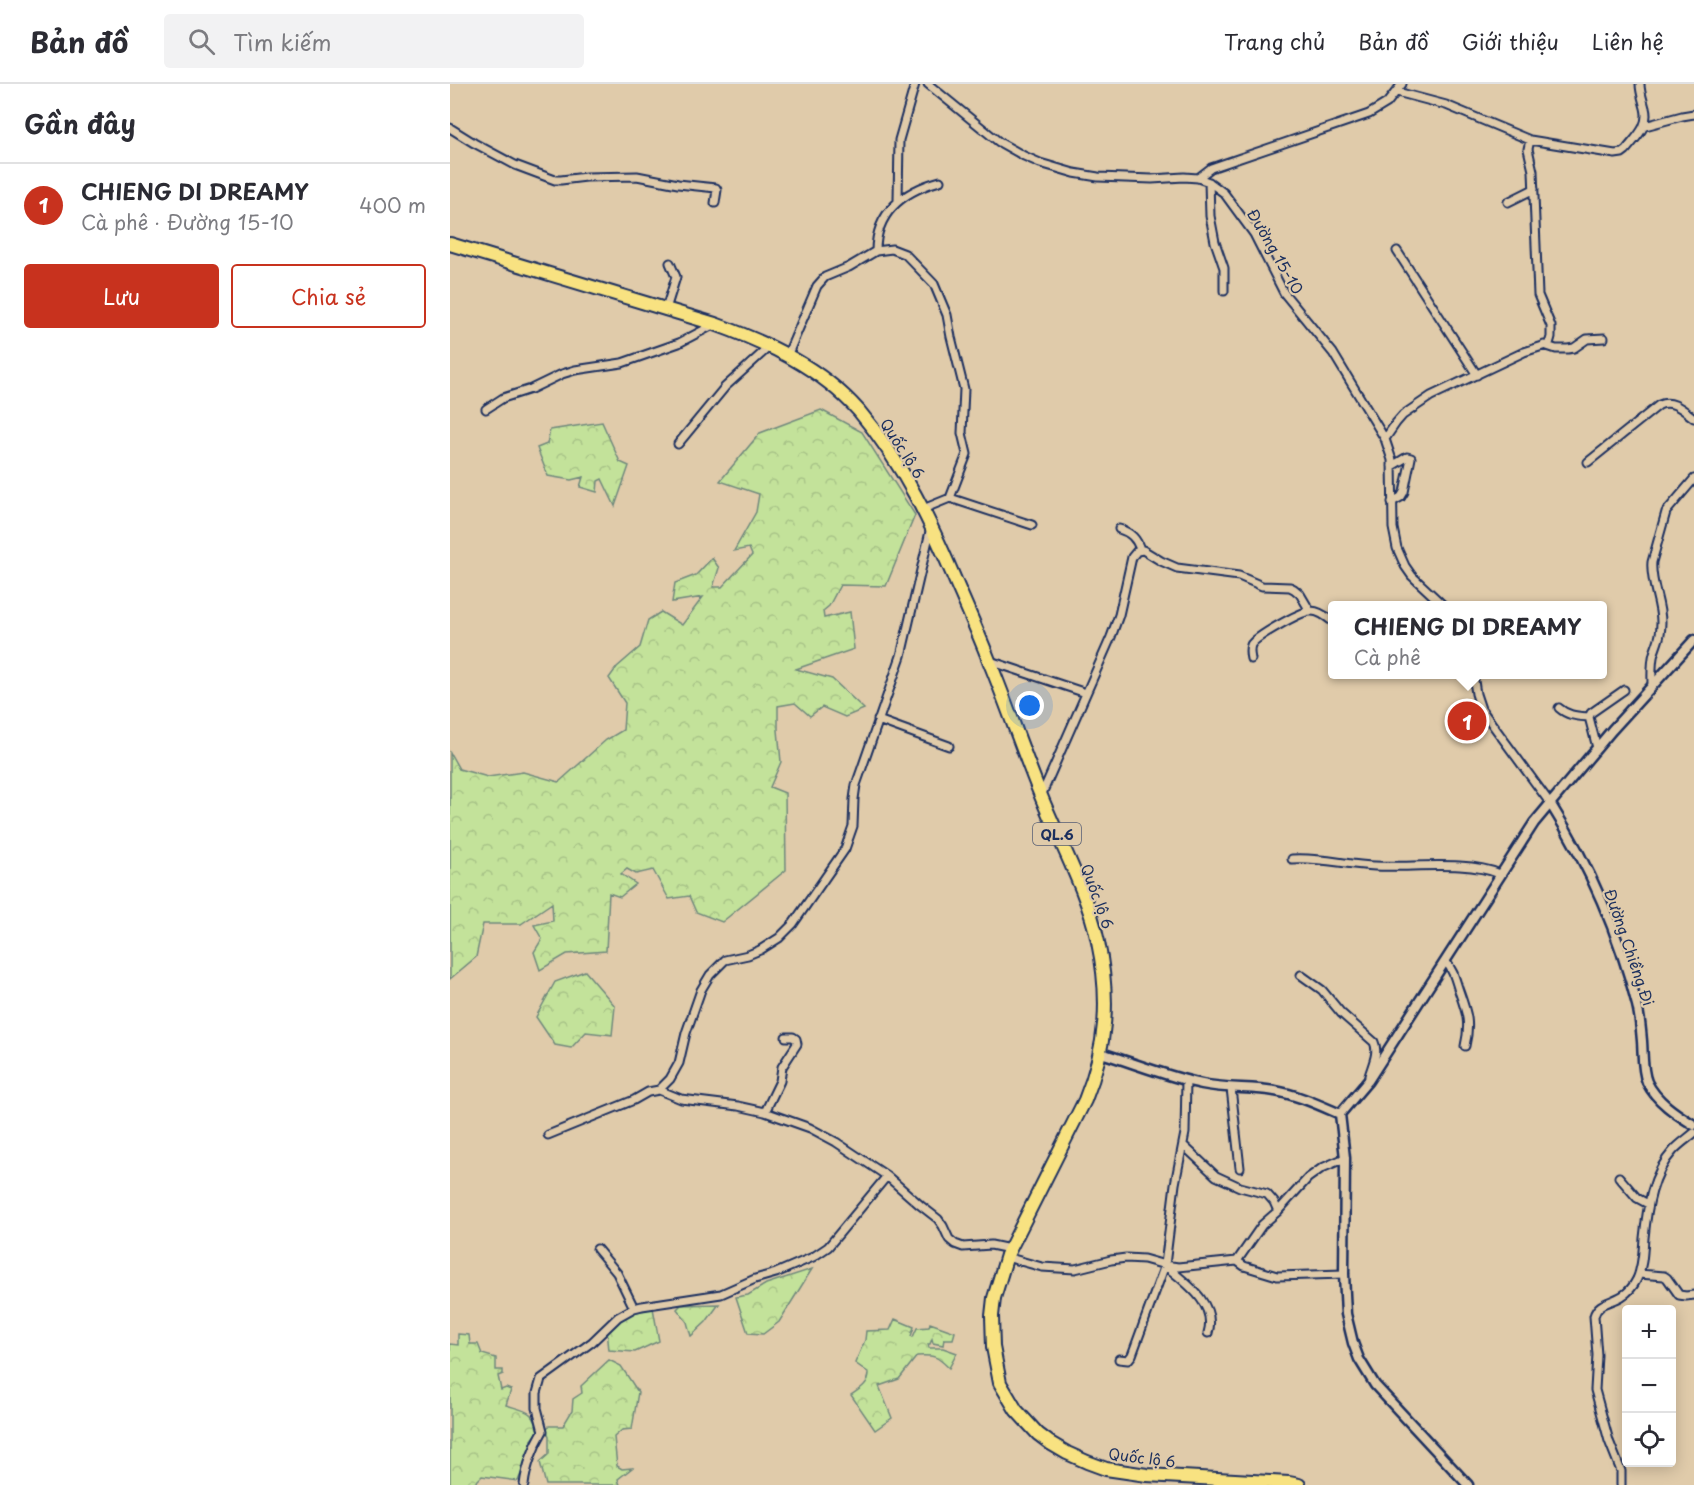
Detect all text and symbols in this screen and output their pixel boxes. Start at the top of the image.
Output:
search box [164,14,584,68]
text: Bản đồ [30,20,128,63]
icon: search [185,25,218,58]
text: Tìm kiếm [233,25,332,58]
text: Trang chủ [1224,25,1325,57]
text: Bản đồ [1358,25,1429,57]
text: Giới thiệu [1462,25,1559,57]
text: Liên hệ [1592,25,1664,57]
text: Gần đây [24,104,136,143]
text: CHIENG DI DREAMY [81,174,308,207]
text: 1 [39,190,48,220]
text: 400 m [359,190,426,220]
street label: Đường 15-10 [1242,204,1310,298]
text: Cà phê · Đường 15-10 [81,207,294,237]
button: Lưu [24,264,219,328]
button: Chia sẻ [231,264,426,328]
street label: Quốc lộ 6 [875,413,931,483]
popup [1328,601,1607,679]
text: CHIENG DI DREAMY [1354,609,1581,642]
text: Cà phê [1354,642,1421,672]
your location [1015,691,1044,720]
pin: 1 [1448,698,1486,744]
road number: QL.6 [1033,823,1081,845]
street label: Quốc lộ 6 [1076,860,1120,932]
street label: Đường Chiềng Đi [1599,885,1661,1009]
map controls [1622,1305,1676,1467]
button: + [1622,1305,1676,1359]
button: − [1622,1359,1676,1413]
button: locate [1622,1413,1676,1467]
street label: Quốc lộ 6 [1107,1441,1177,1473]

